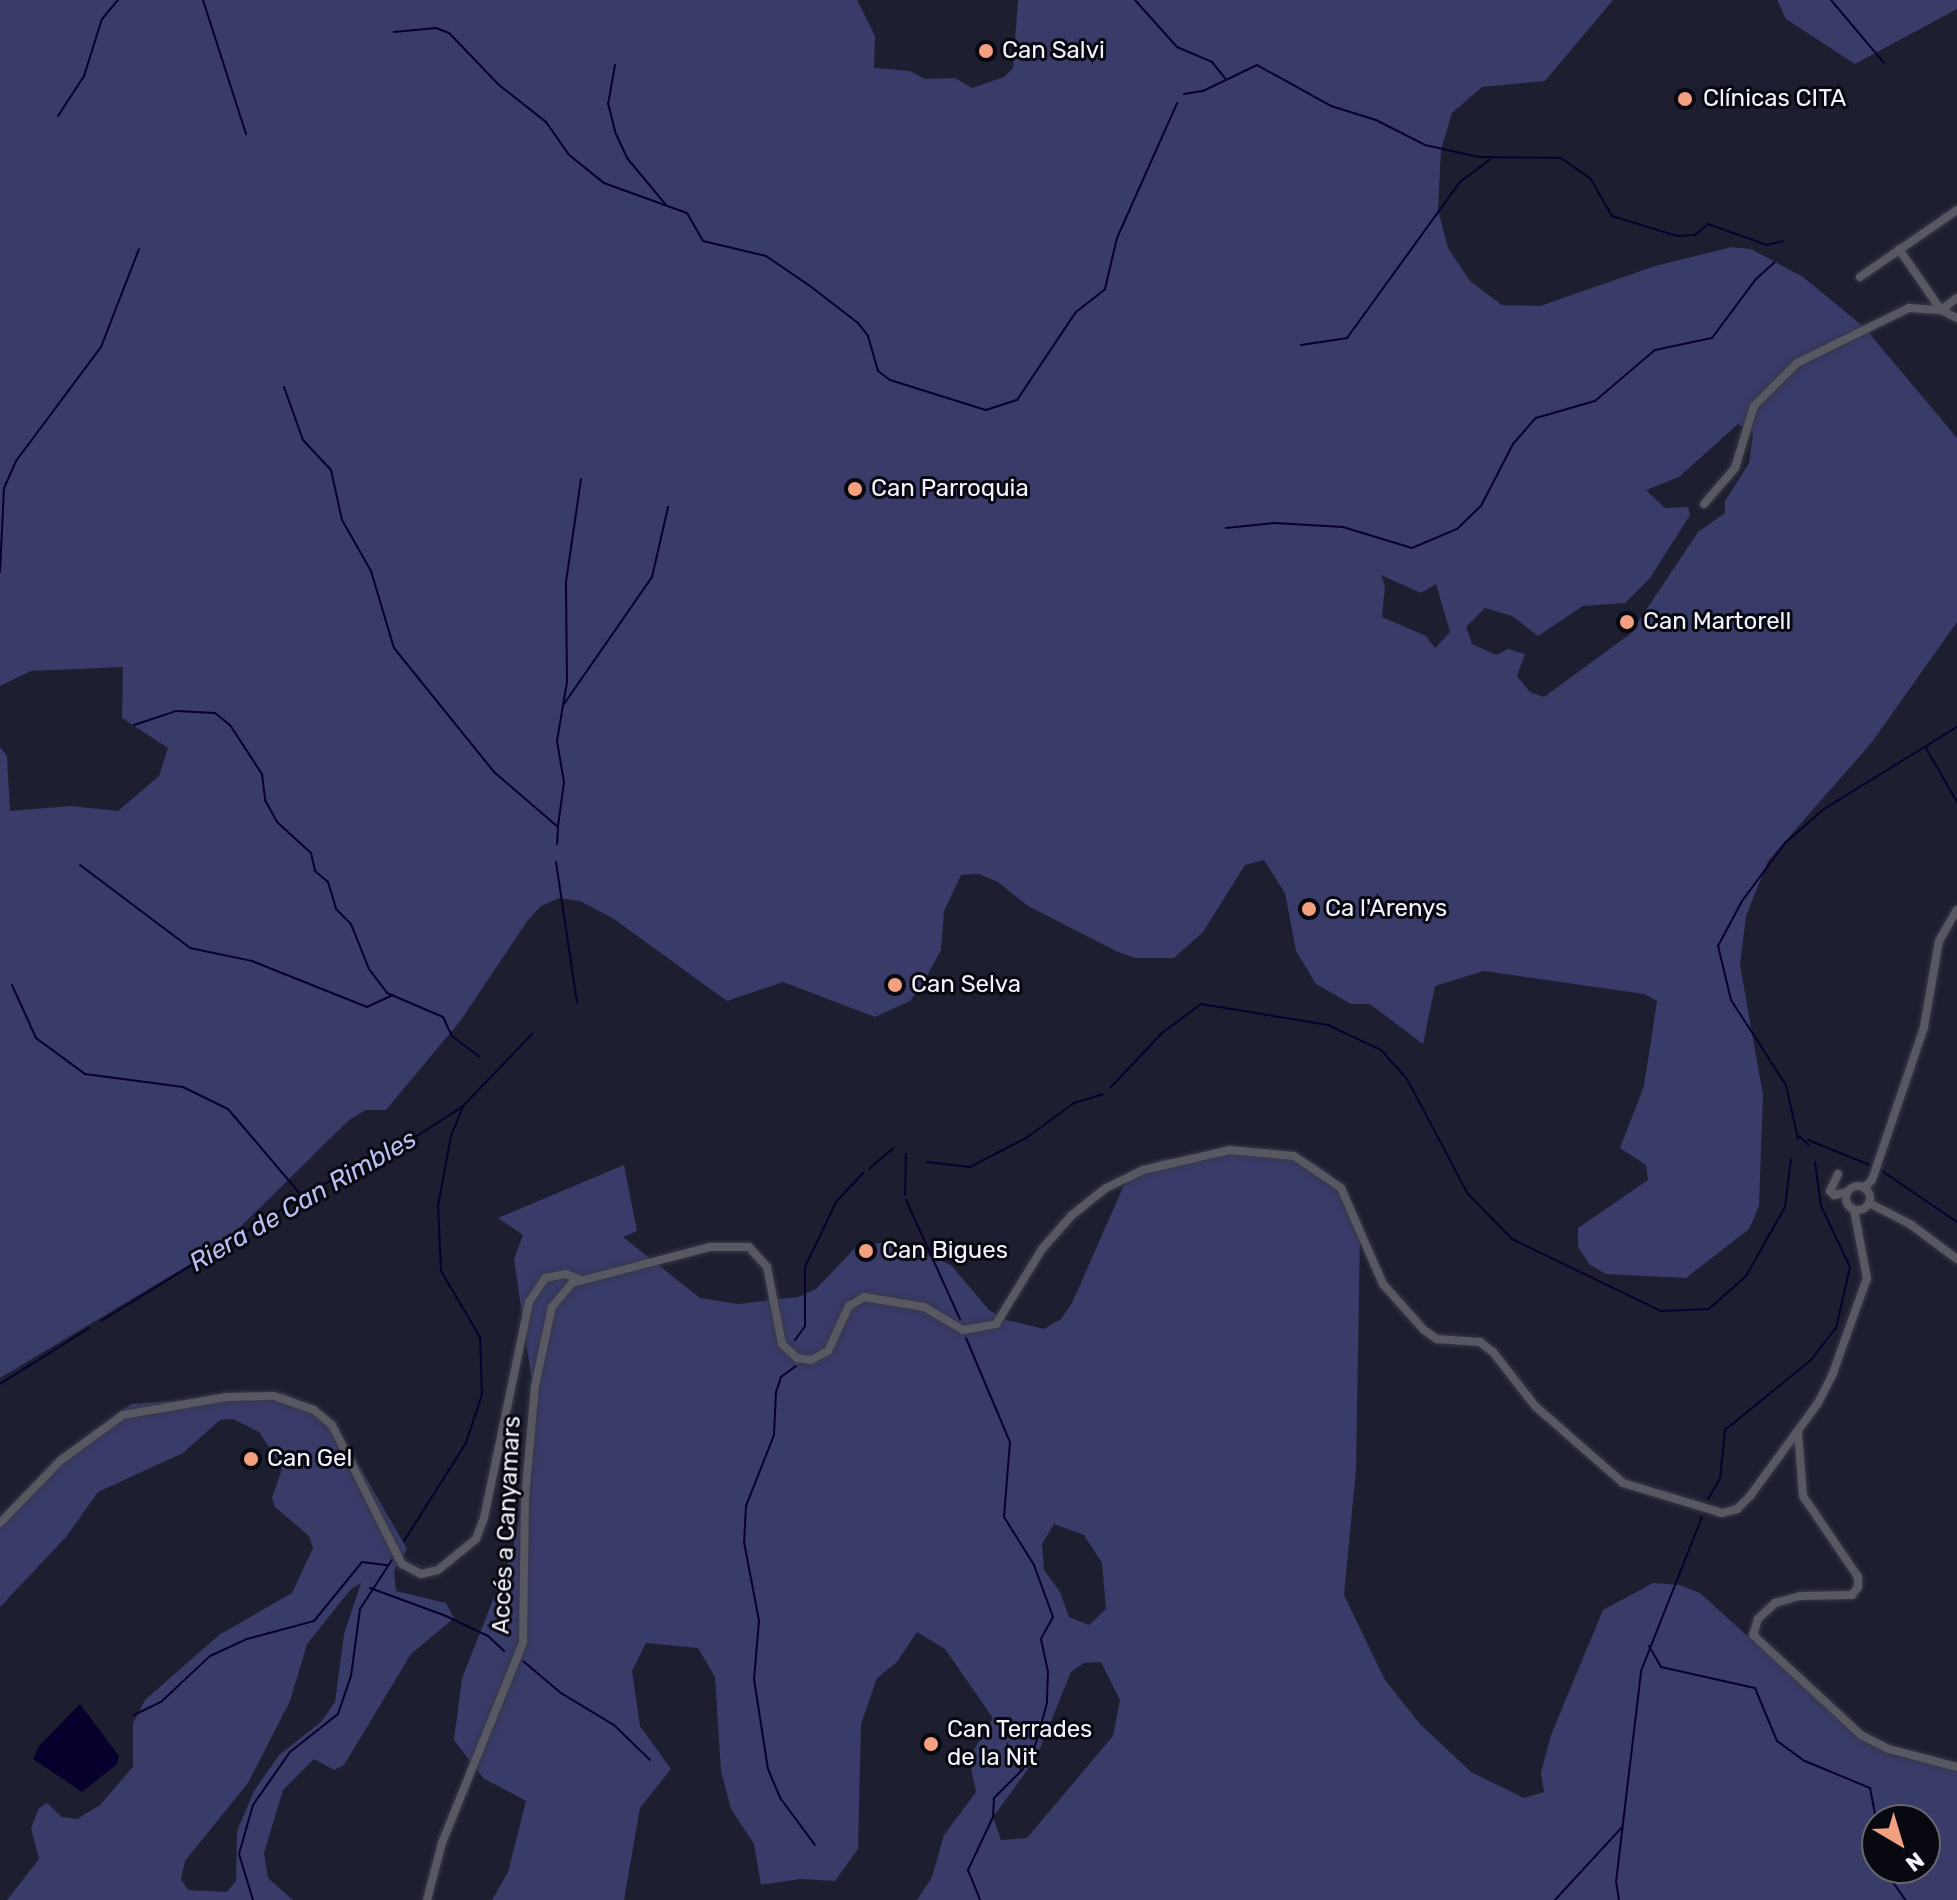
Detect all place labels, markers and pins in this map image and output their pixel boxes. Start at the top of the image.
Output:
place label: Can Salvi [1002,37,1105,65]
marker: Can Salvi [977,42,995,60]
place label: Clínicas CITA [1703,85,1846,113]
marker: Clínicas CITA [1674,88,1696,110]
place label: Can Parroquia [871,475,1029,503]
marker: Can Parroquia [846,480,864,498]
place label: Can Martorell [1643,608,1791,636]
marker: Can Martorell [1618,613,1636,631]
place label: Ca l'Arenys [1325,895,1447,923]
marker: Ca l'Arenys [1300,900,1318,918]
place label: Can Selva [911,971,1021,999]
marker: Can Selva [886,976,904,994]
place label: Can Bigues [882,1237,1008,1265]
marker: Can Bigues [857,1242,875,1260]
place label: Can Gel [267,1445,352,1473]
marker: Can Gel [242,1450,260,1468]
place label: Can Terrades de la Nit [947,1716,1093,1772]
marker: Can Terrades de la Nit [922,1735,940,1753]

